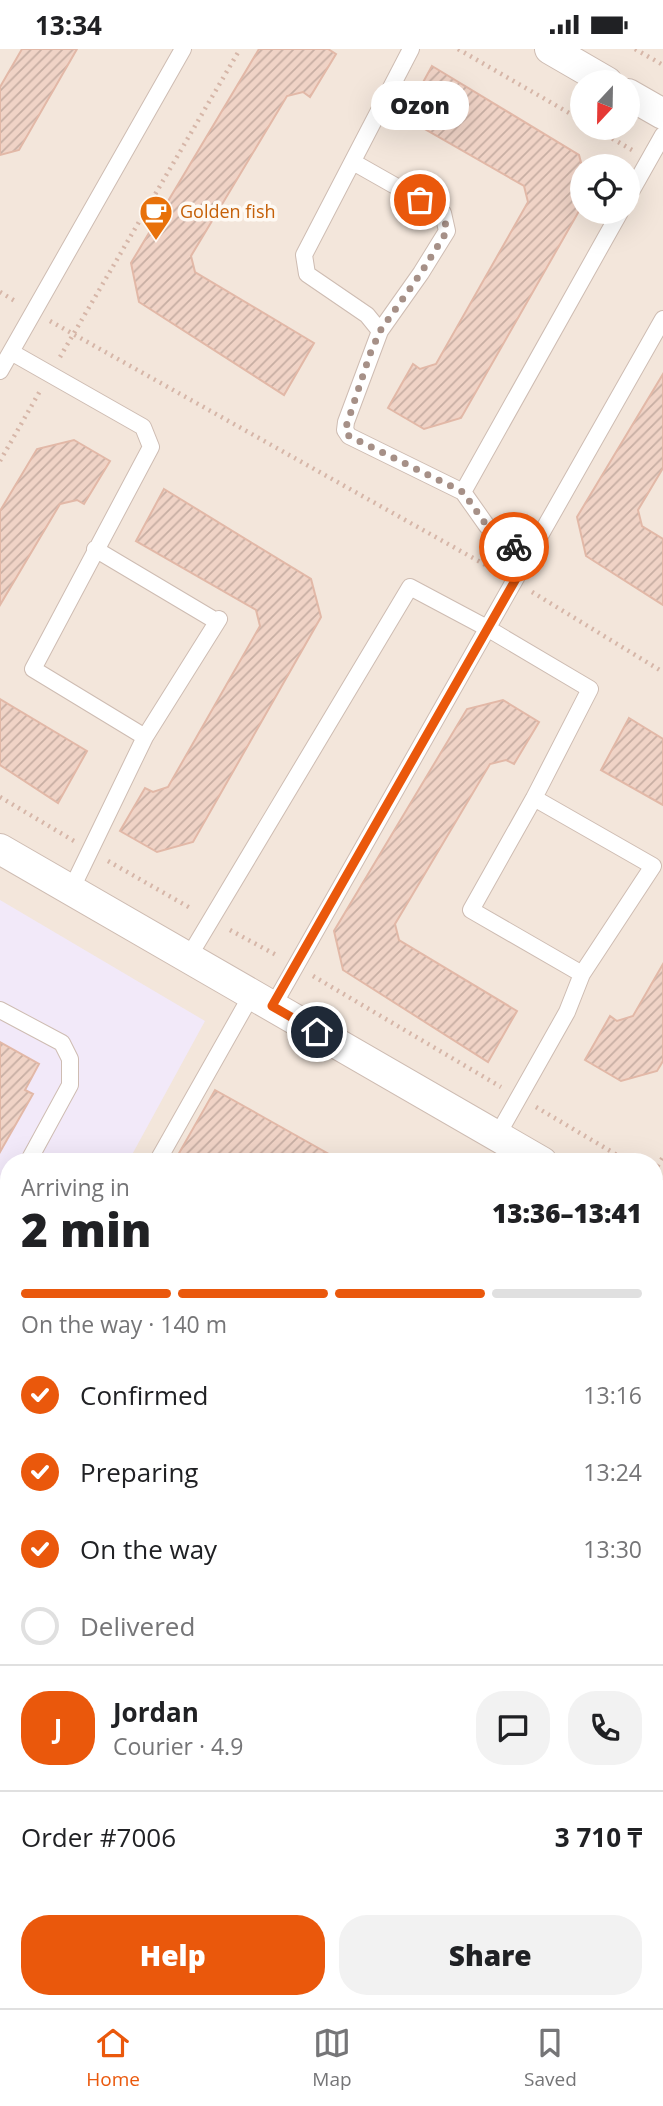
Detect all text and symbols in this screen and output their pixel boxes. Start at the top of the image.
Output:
text: 13:34 [35,7,102,43]
north arrow [570,70,640,140]
map controls [570,70,640,224]
callout: Ozon [371,81,469,130]
text: Ozon [390,89,450,121]
button: locate [570,154,640,224]
pin [390,170,450,230]
icon: bag [401,181,439,219]
cafe icon: Golden fish [137,193,175,242]
place label: Golden fish [180,199,276,223]
courier [479,512,549,582]
icon: bike [495,528,533,566]
pin [287,1002,347,1062]
icon: home [298,1013,336,1051]
text: Arriving in [21,1171,130,1203]
text: 13:36–13:41 [492,1195,642,1231]
text: 2 min [21,1198,152,1260]
text: On the way · 140 m [21,1308,227,1340]
icon: check [21,1376,59,1414]
text: Confirmed [80,1377,208,1413]
text: 13:16 [583,1379,642,1411]
icon: check [21,1453,59,1491]
text: Preparing [80,1454,198,1490]
text: 13:24 [583,1456,642,1488]
icon: check [21,1530,59,1568]
text: On the way [80,1531,217,1567]
text: 13:30 [583,1533,642,1565]
text: Delivered [80,1608,195,1644]
button: chat [476,1691,550,1765]
button: phone [568,1691,642,1765]
text: Jordan [113,1694,199,1730]
text: J [54,1710,62,1746]
text: Courier · 4.9 [113,1730,243,1762]
text: Order #7006 [21,1819,176,1855]
text: 3 710 ₸ [555,1819,642,1855]
button: Help [21,1915,325,1995]
button: Share [339,1915,642,1995]
tab: Home [86,2024,140,2092]
tab: Map [312,2024,352,2092]
tab: Saved [524,2024,577,2092]

